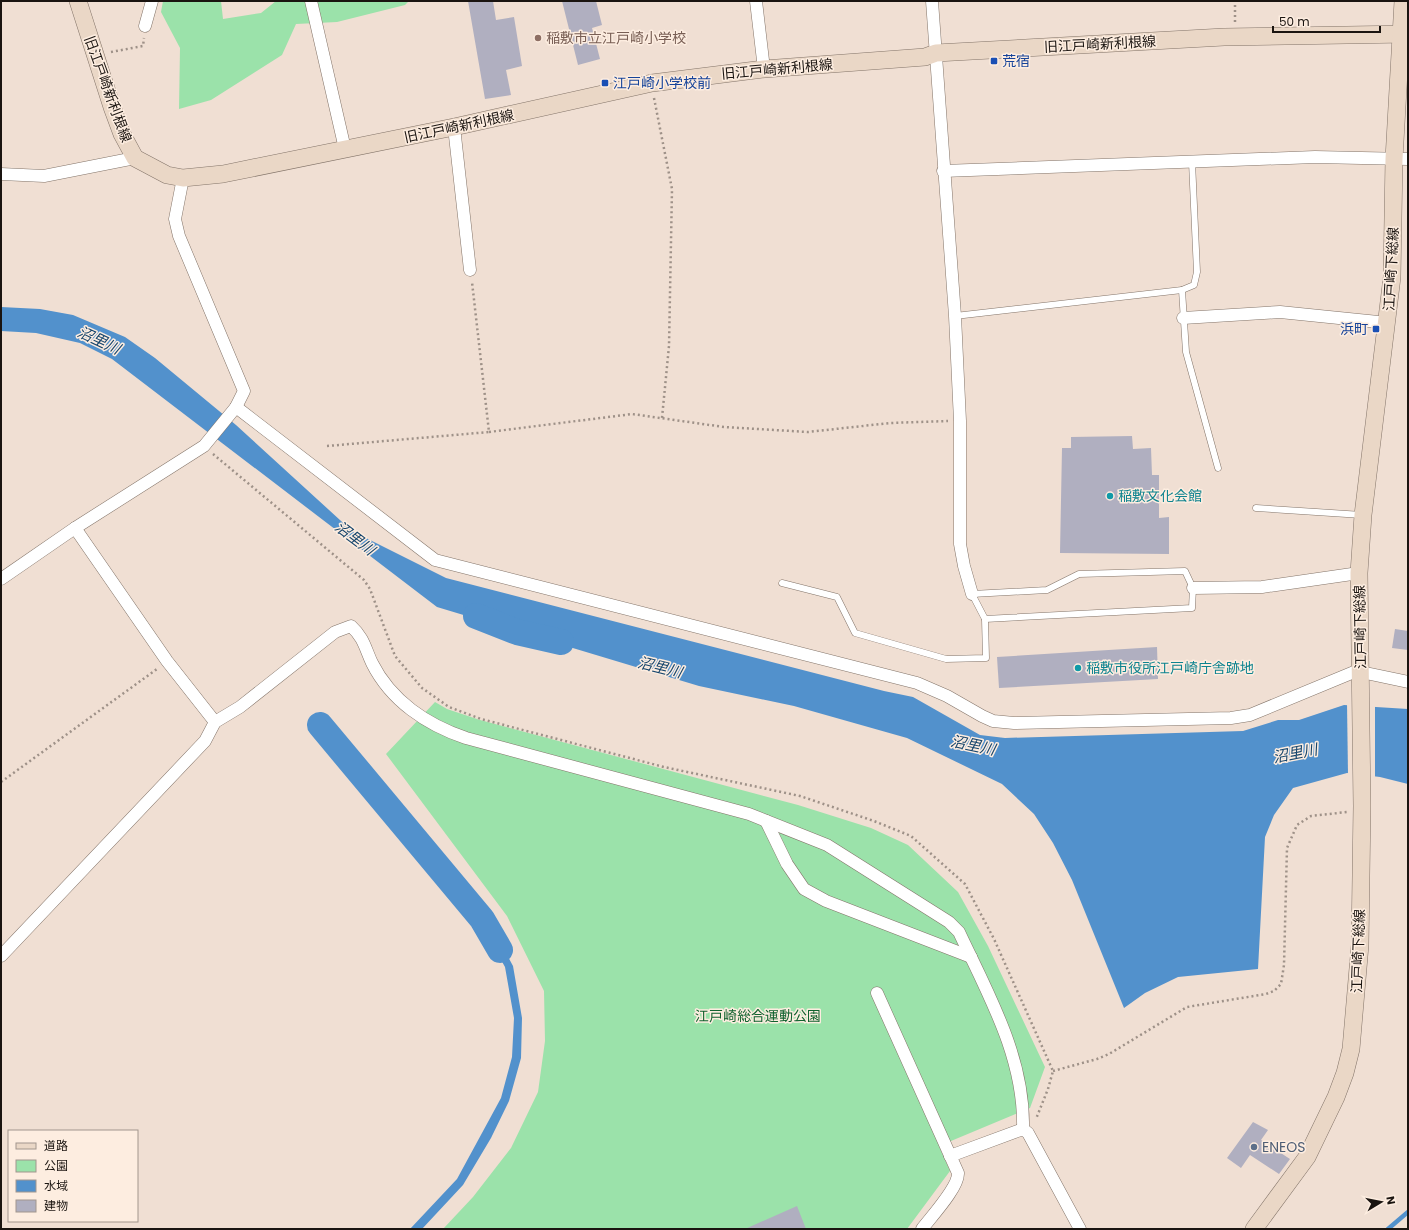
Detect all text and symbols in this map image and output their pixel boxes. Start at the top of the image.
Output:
scale bar [1273,8,1380,34]
text: 50 m [1279,13,1310,30]
place label: 稲敷市立江戸崎小学校 [546,28,686,48]
street label: 旧江戸崎新利根線 [1044,31,1156,57]
street label: 旧江戸崎新利根線 [79,33,137,145]
marker: 稲敷市立江戸崎小学校 [533,33,543,43]
place label: 荒宿 [1002,51,1030,71]
street label: 旧江戸崎新利根線 [720,54,834,84]
marker: 荒宿 [989,56,999,66]
place label: 江戸崎小学校前 [613,73,711,93]
marker: 江戸崎小学校前 [600,78,610,88]
street label: 旧江戸崎新利根線 [402,105,516,147]
street label: 江戸崎下総線 [1379,227,1403,311]
place label: 浜町 [1340,319,1368,339]
water label: 沼里川 [74,321,126,360]
marker: 浜町 [1371,324,1381,334]
place label: 稲敷文化会館 [1118,486,1202,506]
marker: 稲敷文化会館 [1105,491,1115,501]
water label: 沼里川 [331,516,381,561]
street label: 江戸崎下総線 [1349,585,1371,669]
water label: 沼里川 [636,651,686,683]
place label: 稲敷市役所江戸崎庁舎跡地 [1086,658,1254,678]
marker: 稲敷市役所江戸崎庁舎跡地 [1073,663,1083,673]
water label: 沼里川 [949,730,999,760]
water label: 沼里川 [1271,738,1321,768]
street label: 江戸崎下総線 [1347,909,1369,993]
park label: 江戸崎総合運動公園 [695,1006,821,1026]
legend [8,1130,138,1222]
text: 道路 [44,1137,68,1154]
place label: ENEOS [1262,1137,1305,1157]
marker: ENEOS [1249,1142,1259,1152]
text: 公園 [44,1157,68,1174]
text: 水域 [44,1177,68,1194]
north arrow [1361,1182,1401,1222]
text: N [1382,1195,1399,1206]
text: 建物 [44,1197,68,1214]

